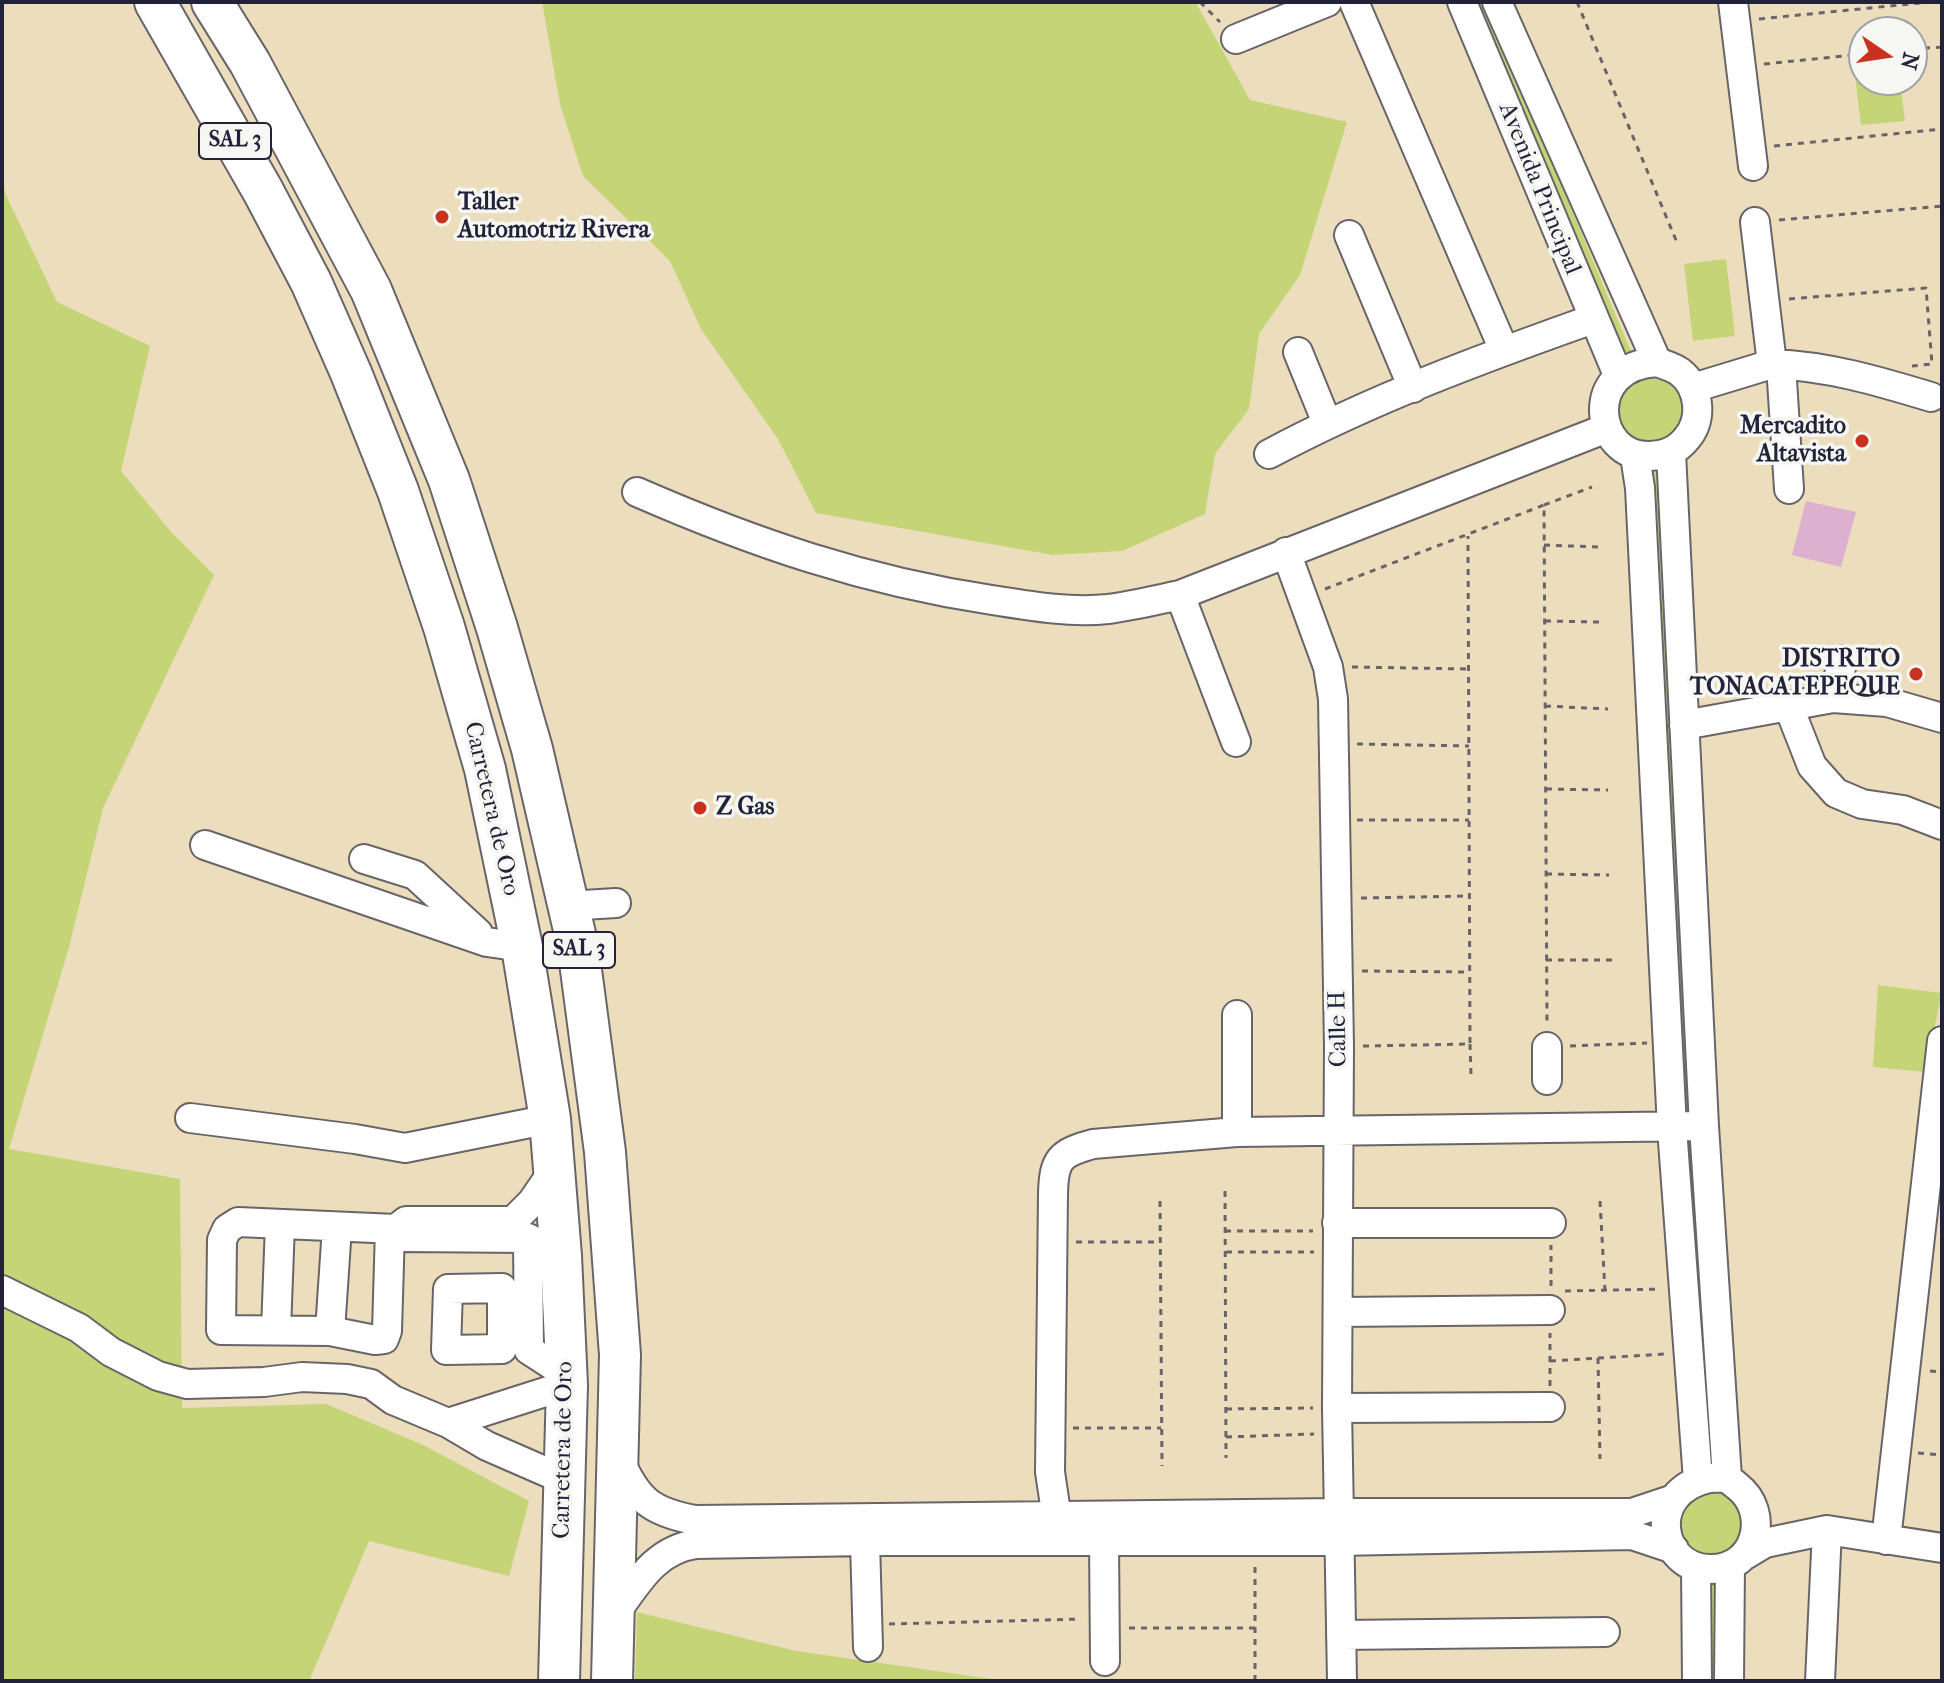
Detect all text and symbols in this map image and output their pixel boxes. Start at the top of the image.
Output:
north arrow [1848,16,1928,96]
text: N [1895,50,1924,72]
street label: Avenida Principal [1491,99,1587,279]
road number: SAL 3 [199,123,271,159]
place label: Taller Automotriz Rivera [458,189,650,245]
marker: Taller Automotriz Rivera [433,208,451,226]
place label: Mercadito Altavista [1740,413,1846,469]
marker: Mercadito Altavista [1853,432,1871,450]
place label: DISTRITO TONACATEPEQUE [1690,646,1900,702]
marker: DISTRITO TONACATEPEQUE [1907,665,1925,683]
street label: Carretera de Oro [457,719,525,899]
place label: Z Gas [716,794,774,822]
marker: Z Gas [691,799,709,817]
road number: SAL 3 [543,932,615,968]
street label: Calle H [1324,991,1354,1067]
street label: Carretera de Oro [548,1361,580,1539]

